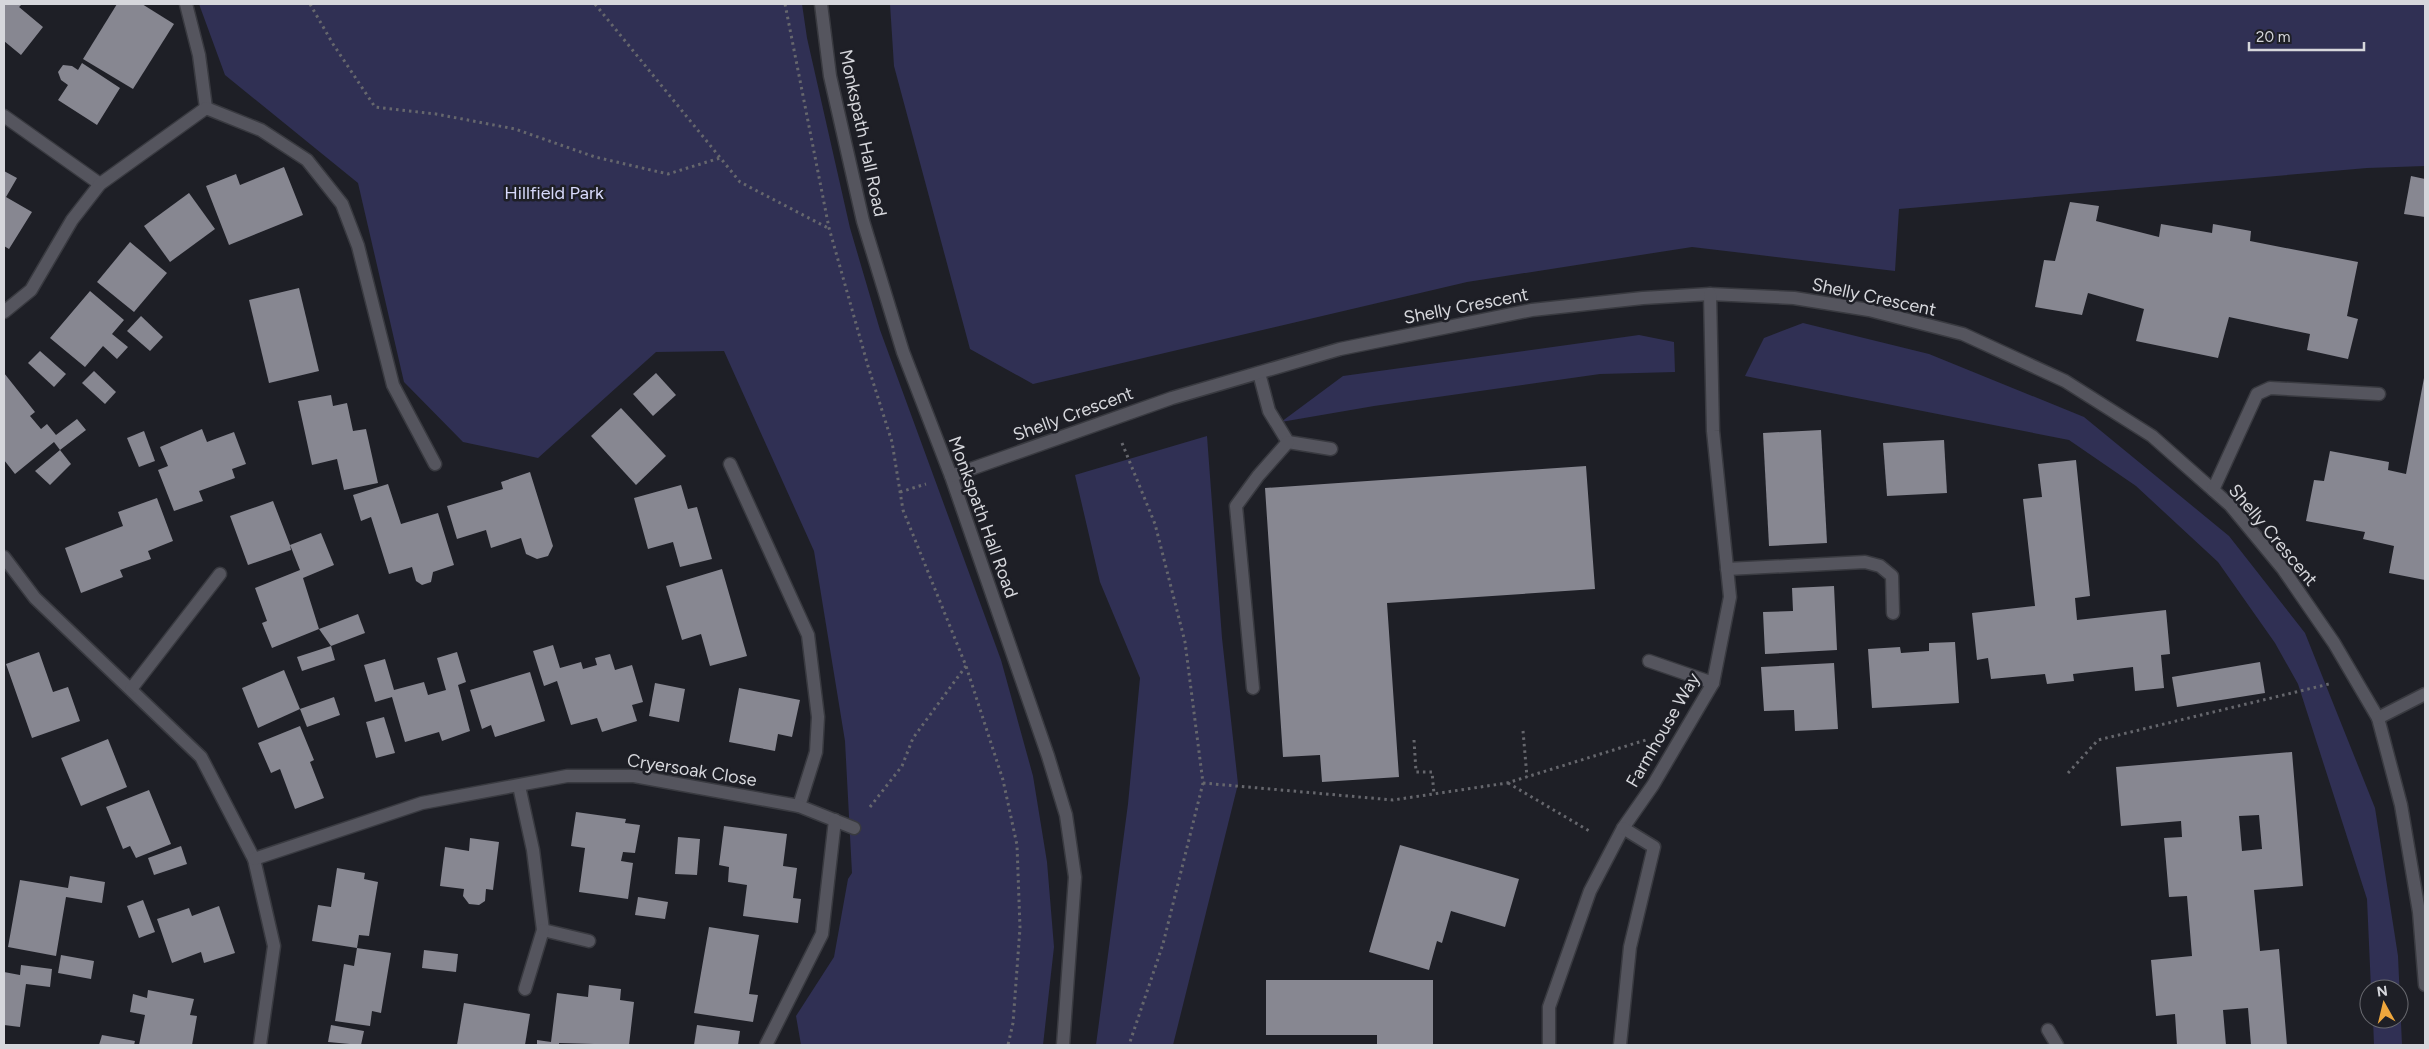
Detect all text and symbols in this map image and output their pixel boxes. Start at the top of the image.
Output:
scale bar [2249,20,2364,52]
text: 20 m [2256,28,2290,46]
street label: Monkspath Hall Road [835,47,891,219]
park label: Hillfield Park [504,182,604,204]
street label: Shelly Crescent [1810,273,1938,321]
street label: Shelly Crescent [1402,283,1530,329]
street label: Shelly Crescent [1010,382,1136,446]
street label: Monkspath Hall Road [944,433,1022,601]
street label: Shelly Crescent [2224,479,2322,591]
street label: Farmhouse Way [1621,668,1705,791]
street label: Cryersoak Close [626,749,759,791]
north arrow [2359,979,2409,1029]
text: N [2376,982,2389,1001]

